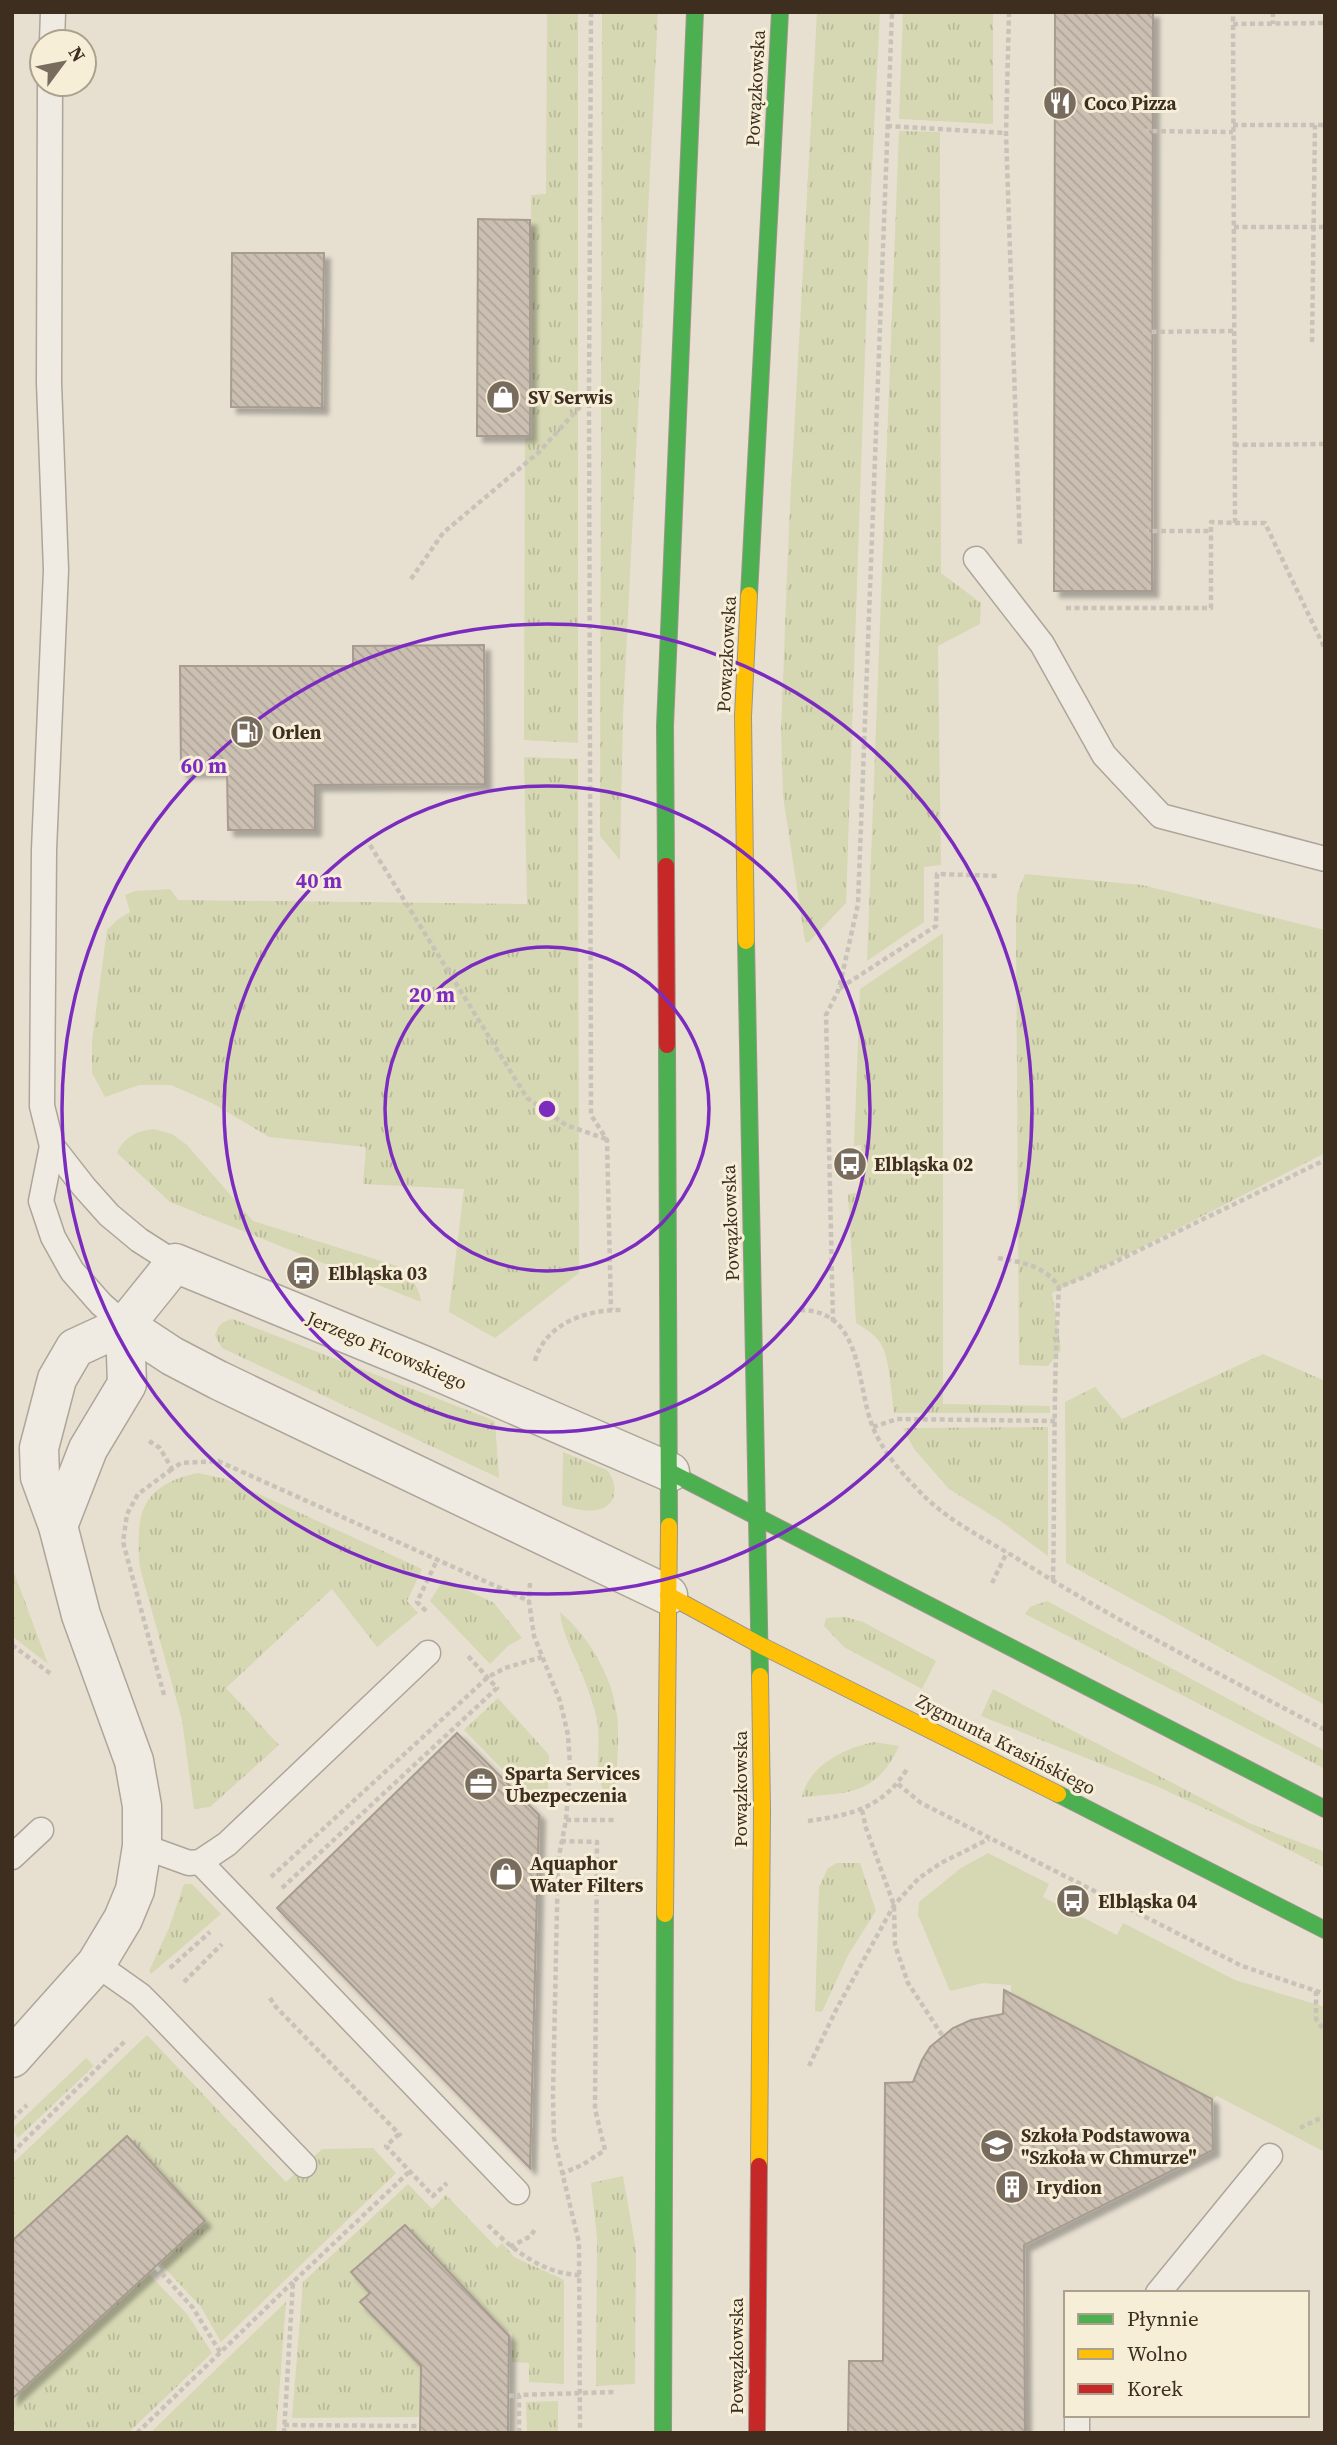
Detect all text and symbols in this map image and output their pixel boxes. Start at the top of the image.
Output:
north arrow [28,28,98,98]
street label: Powązkowska [739,29,771,147]
text: N [63,41,92,67]
restaurant icon: Coco Pizza [1041,84,1079,122]
place label: Coco Pizza [1084,90,1177,116]
shop icon: SV Serwis [484,378,522,416]
place label: SV Serwis [528,384,613,410]
street label: Powązkowska [710,595,742,713]
fuel station icon: Orlen [228,713,266,751]
place label: Orlen [272,719,322,745]
text: 60 m [181,751,227,780]
text: 40 m [296,866,342,895]
text: 20 m [409,980,455,1009]
centre of rings [535,1097,559,1121]
bus stop icon: Elbląska 02 [831,1145,869,1183]
place label: Elbląska 02 [874,1151,973,1177]
street label: Powązkowska [715,1164,745,1282]
bus stop icon: Elbląska 03 [284,1254,322,1292]
place label: Elbląska 03 [328,1260,427,1286]
street label: Jerzego Ficowskiego [302,1304,471,1396]
street label: Zygmunta Krasińskiego [912,1687,1100,1801]
street label: Powązkowska [727,1730,753,1847]
place label: Sparta Services Ubezpeczenia [505,1760,640,1808]
office icon: Sparta Services Ubezpeczenia [462,1765,500,1803]
place label: Aquaphor Water Filters [530,1850,644,1898]
shop icon: Aquaphor Water Filters [487,1855,525,1893]
bus stop icon: Elbląska 04 [1054,1882,1092,1920]
place label: Elbląska 04 [1098,1888,1197,1914]
place label: Szkoła Podstawowa "Szkoła w Chmurze" [1021,2122,1197,2170]
school or university icon: Szkoła Podstawowa "Szkoła w Chmurze" [978,2127,1016,2165]
building icon: Irydion [993,2168,1031,2206]
place label: Irydion [1036,2174,1102,2200]
legend [1064,2291,1309,2417]
street label: Powązkowska [723,2297,749,2414]
text: Płynnie [1127,2304,1199,2333]
text: Wolno [1127,2339,1188,2368]
text: Korek [1127,2374,1183,2403]

